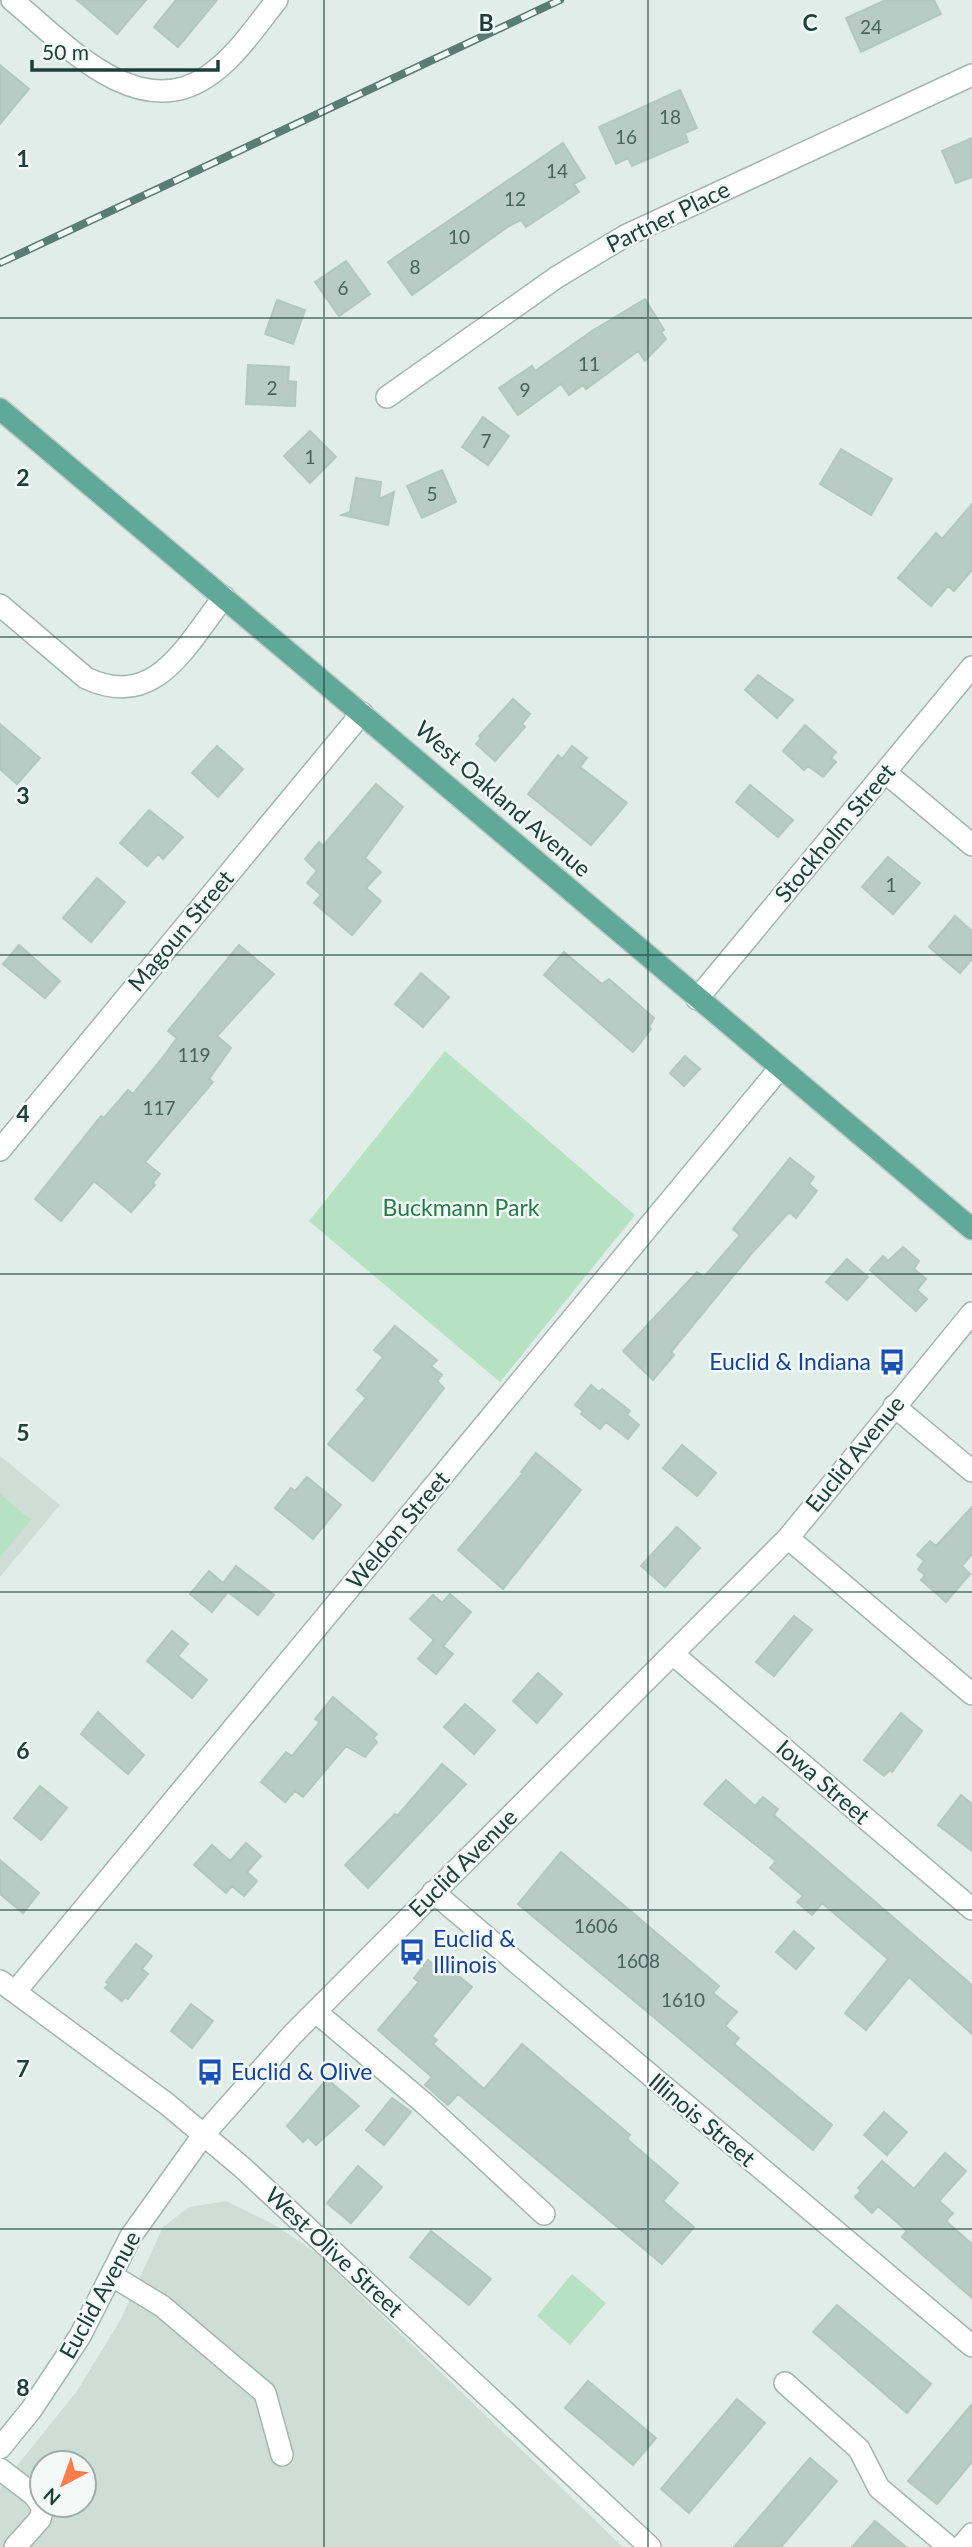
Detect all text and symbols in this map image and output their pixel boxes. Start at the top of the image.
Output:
text: B [478,8,494,36]
text: C [802,8,818,36]
house number: 24 [860,15,882,38]
scale bar [32,28,217,72]
text: 50 m [42,39,89,64]
house number: 18 [659,105,681,128]
house number: 16 [615,125,637,148]
text: 1 [16,144,30,172]
house number: 14 [546,159,568,182]
street label: Partner Place [601,174,734,258]
house number: 12 [504,187,526,210]
house number: 10 [448,225,470,248]
house number: 8 [409,255,421,278]
house number: 6 [337,276,349,299]
house number: 11 [578,352,600,375]
house number: 2 [266,376,278,399]
house number: 9 [519,378,531,401]
house number: 7 [480,429,492,452]
house number: 1 [304,445,316,468]
text: 2 [16,463,30,491]
house number: 5 [426,482,438,505]
street label: West Oakland Avenue [410,714,597,882]
street label: Stockholm Street [768,757,901,907]
text: 3 [16,781,30,809]
street label: Magoun Street [122,864,239,997]
house number: 1 [885,873,897,896]
house number: 119 [177,1043,211,1066]
house number: 117 [142,1096,176,1119]
text: 4 [16,1099,30,1127]
park label: Buckmann Park [383,1193,540,1221]
place label: Euclid & Indiana [709,1347,871,1375]
bus stop icon: Euclid & Indiana [877,1347,907,1377]
street label: Euclid Avenue [799,1390,910,1517]
text: 5 [16,1418,30,1446]
street label: Weldon Street [340,1464,455,1594]
street label: Iowa Street [771,1733,877,1830]
text: 6 [16,1736,30,1764]
street label: Euclid Avenue [402,1802,522,1922]
house number: 1606 [574,1914,618,1937]
place label: Euclid & Illinois [433,1924,516,1978]
bus stop icon: Euclid & Illinois [397,1937,427,1967]
house number: 1608 [616,1949,660,1972]
house number: 1610 [661,1988,705,2011]
text: 7 [16,2054,30,2082]
bus stop icon: Euclid & Olive [195,2057,225,2087]
place label: Euclid & Olive [231,2057,372,2085]
street label: Illinois Street [644,2067,762,2172]
street label: West Olive Street [260,2180,410,2323]
street label: Euclid Avenue [53,2226,146,2363]
text: 8 [16,2373,30,2401]
north arrow [28,2449,98,2519]
text: N [38,2484,65,2511]

